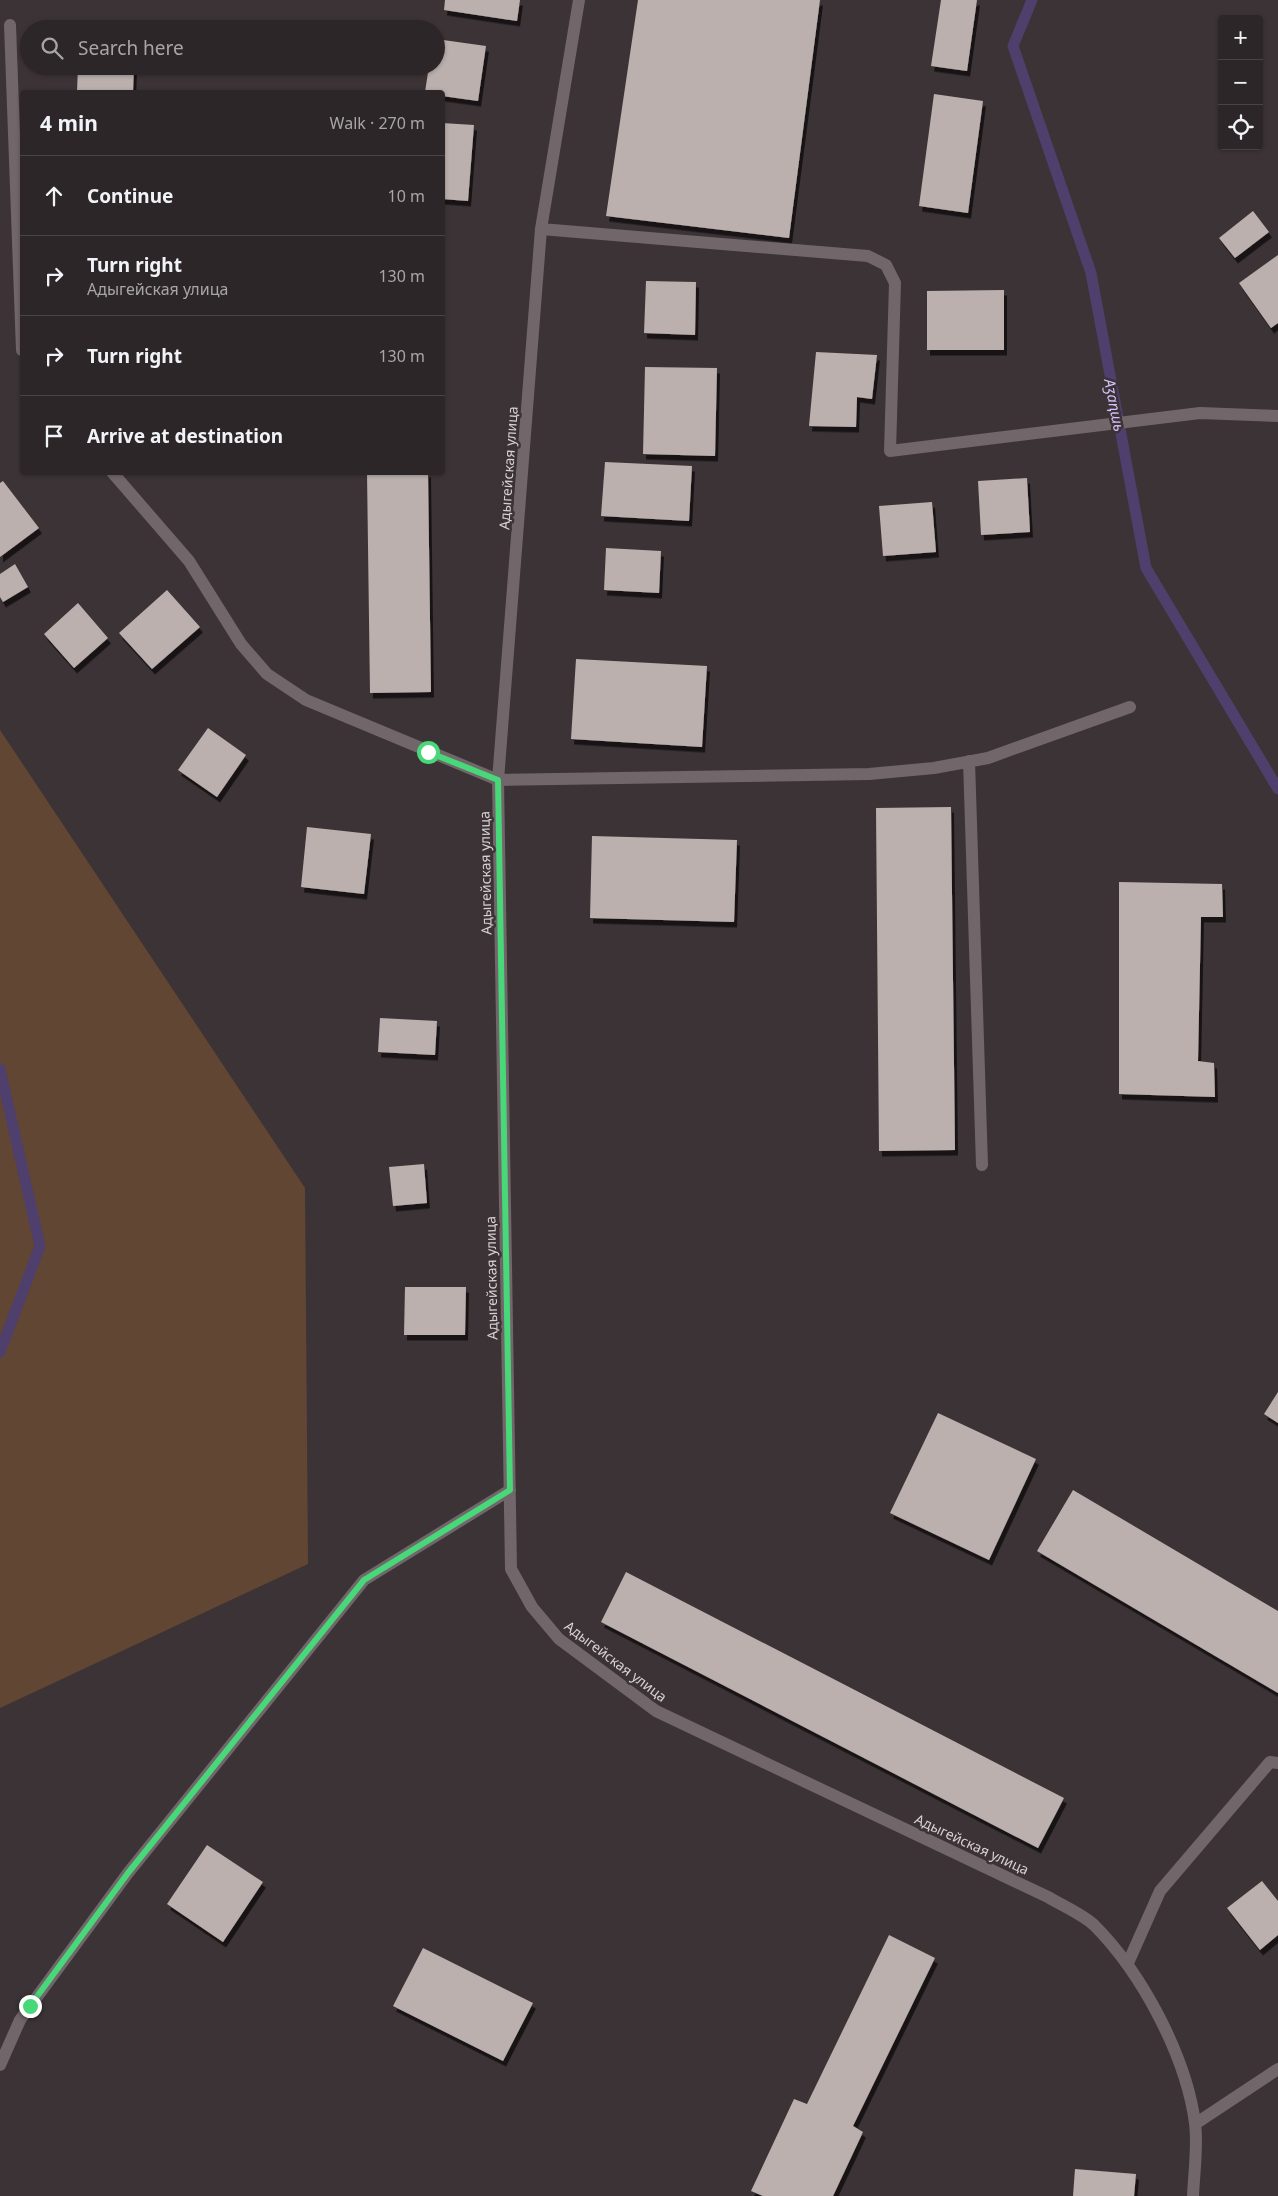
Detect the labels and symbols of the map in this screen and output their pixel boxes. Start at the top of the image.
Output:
water label: Аӡаԥшь [1100,376,1130,433]
street label: Адыгейская улица [494,406,522,530]
route start [417,741,440,764]
street label: Адыгейская улица [474,811,496,935]
street label: Адыгейская улица [480,1216,502,1340]
street label: Адыгейская улица [561,1616,671,1706]
street label: Адыгейская улица [912,1809,1032,1879]
route end [19,1995,42,2018]

